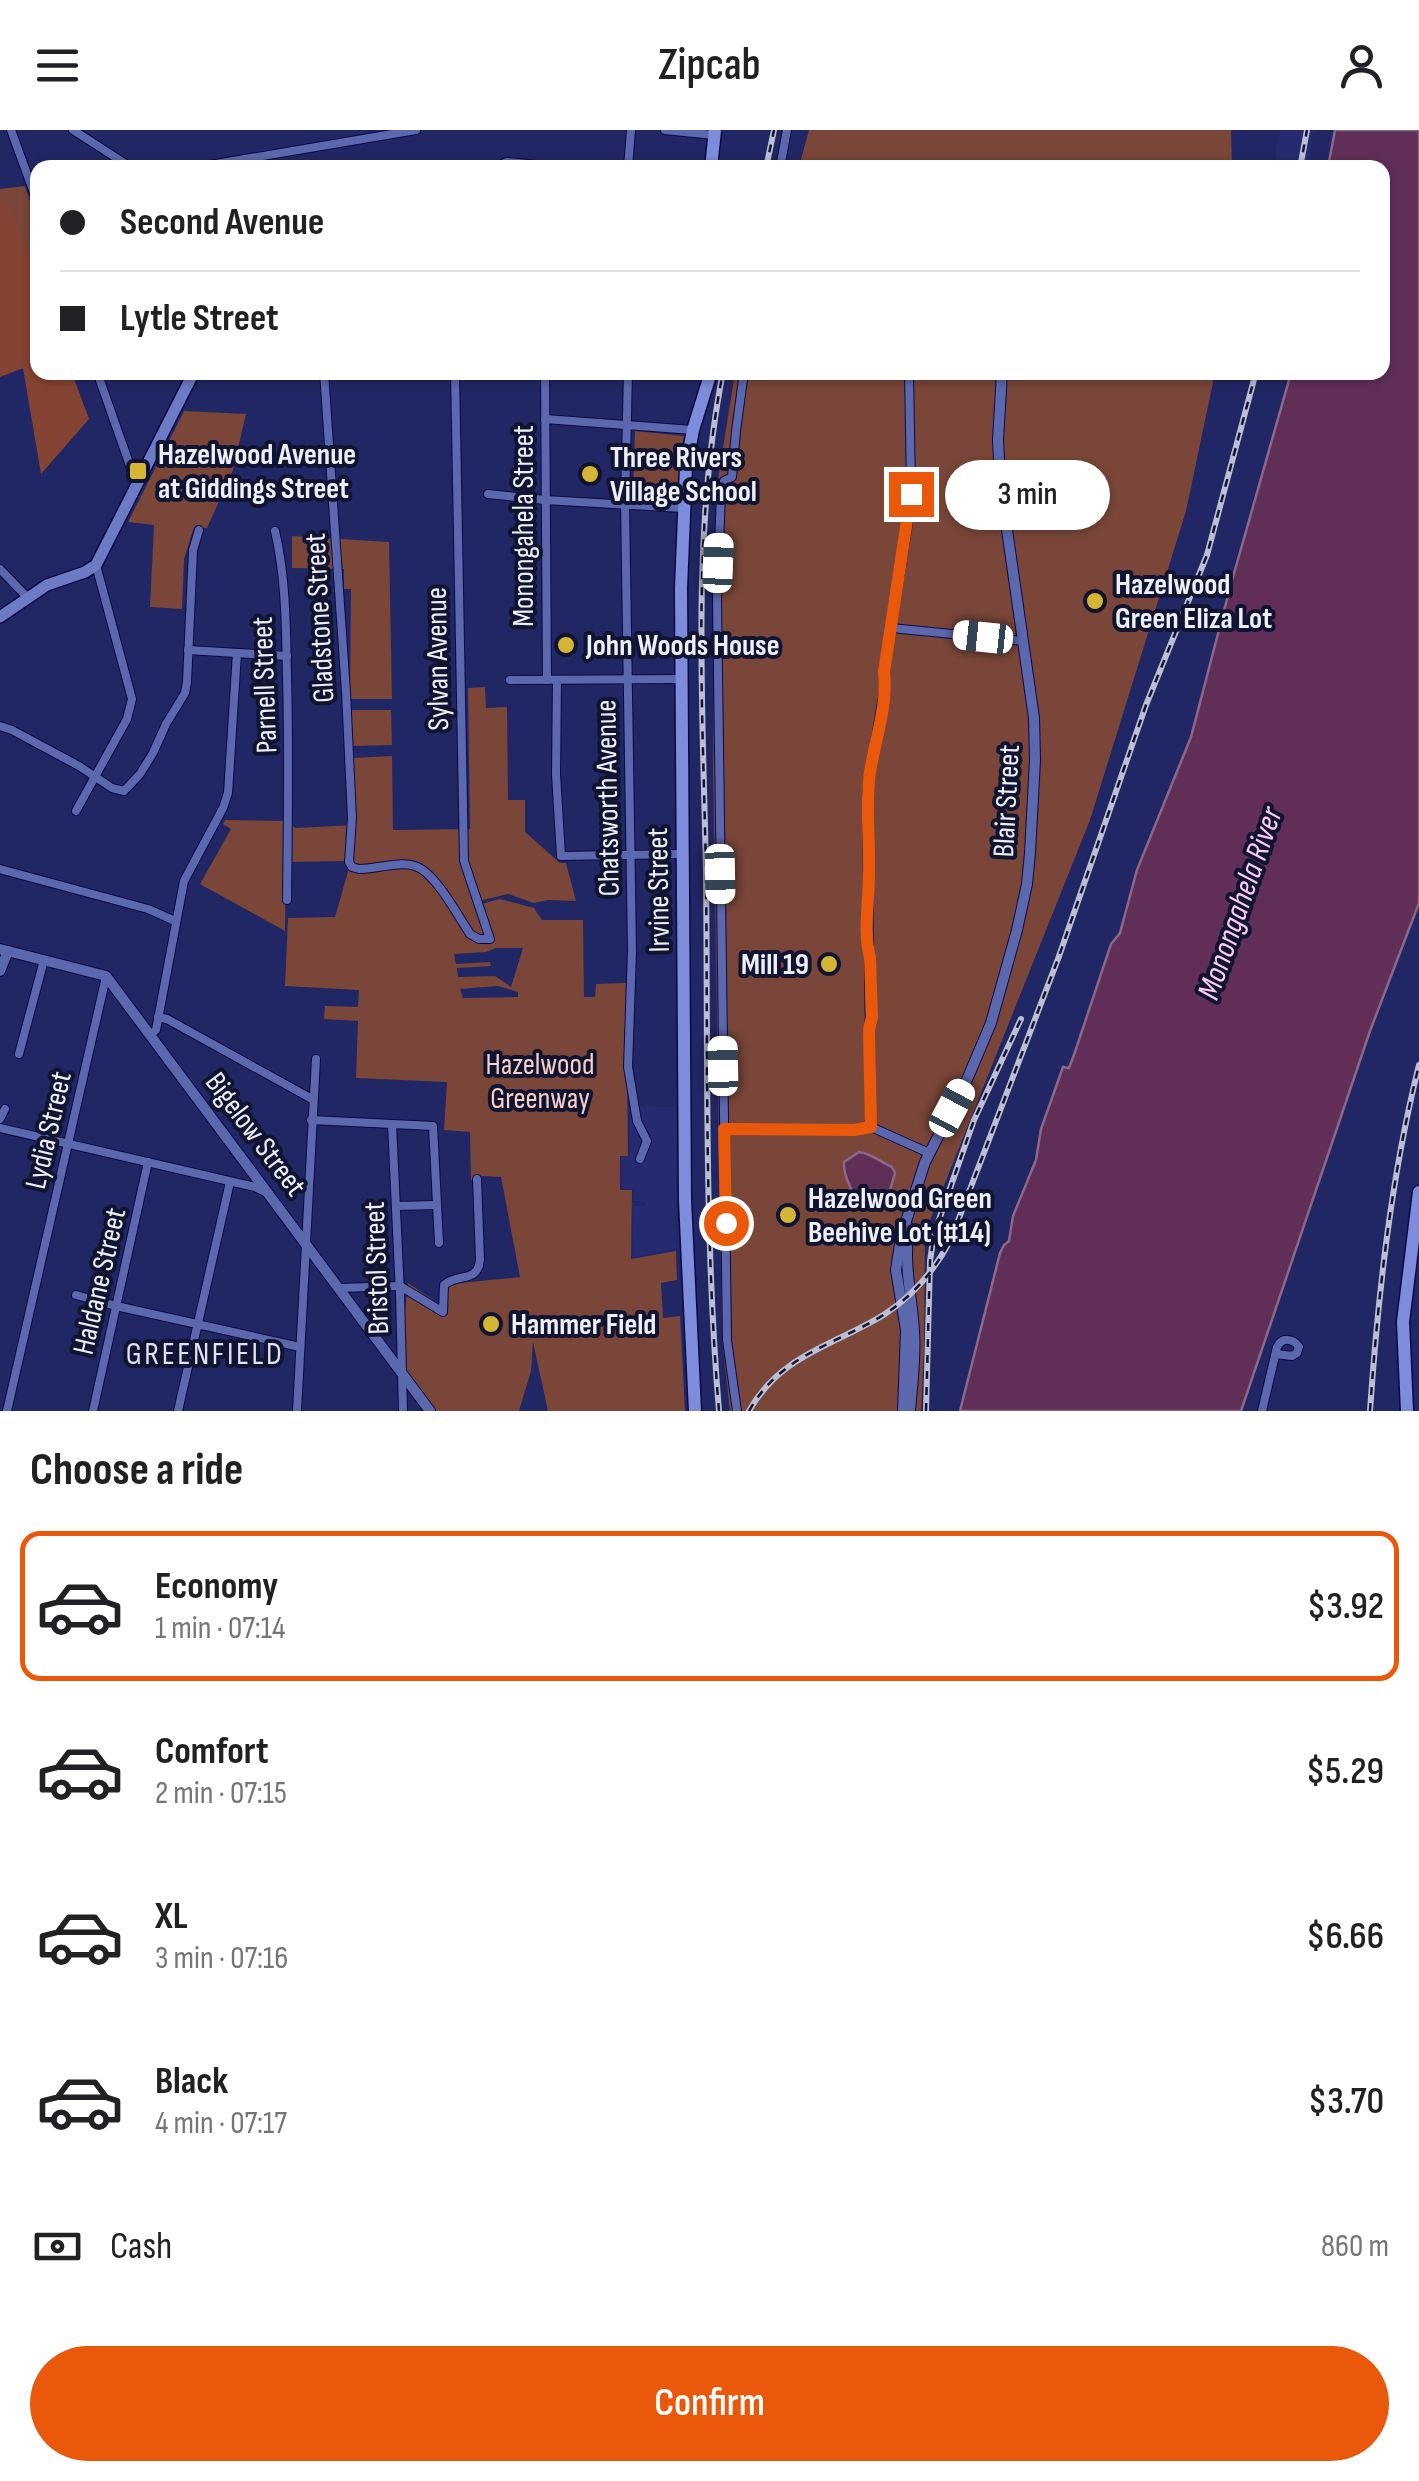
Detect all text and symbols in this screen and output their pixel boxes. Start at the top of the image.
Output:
icon: menu [30,38,85,93]
text: Zipcab [658,38,761,93]
icon: person [1334,38,1389,93]
text: Second Avenue [120,200,324,245]
text: Lytle Street [120,296,279,341]
street label: Monongahela Street [506,425,542,627]
place label: Hazelwood Avenue at Giddings Street [158,437,356,507]
place label: Three Rivers Village School [610,440,757,510]
callout: 3 min [946,459,1111,529]
marker: Hazelwood Avenue at Giddings Street [127,460,149,482]
marker: Three Rivers Village School [579,463,601,485]
route end [889,472,934,517]
text: 3 min [997,475,1058,514]
street label: Gladstone Street [298,532,342,704]
car [702,532,734,594]
place label: Hazelwood Green Eliza Lot [1115,567,1272,637]
street label: Sylvan Avenue [419,587,457,731]
marker: Hazelwood Green Eliza Lot [1084,590,1106,612]
street label: Parnell Street [245,616,285,754]
car [952,619,1014,655]
place label: John Woods House [585,628,779,664]
marker: John Woods House [555,634,577,656]
street label: Chatsworth Avenue [588,699,628,897]
street label: Blair Street [986,744,1028,858]
water label: Monongahela River [1189,801,1292,1005]
street label: Irvine Street [640,827,678,953]
car [704,844,736,904]
place label: Mill 19 [741,947,809,983]
marker: Mill 19 [818,953,840,975]
car [707,1036,739,1096]
park label: Hazelwood Greenway [486,1047,594,1117]
street label: Bigelow Street [197,1066,313,1204]
street label: Lydia Street [18,1068,80,1192]
car [925,1074,979,1142]
place label: Hazelwood Green Beehive Lot (#14) [808,1181,992,1251]
street label: Bristol Street [357,1201,397,1335]
route start [704,1201,749,1246]
street label: Haldane Street [66,1204,134,1358]
marker: Hazelwood Green Beehive Lot (#14) [777,1204,799,1226]
place label: Hammer Field [511,1307,656,1343]
marker: Hammer Field [480,1313,502,1335]
district label: GREENFIELD [126,1335,284,1374]
text: Choose a ride [30,1443,243,1498]
icon: car [35,1561,125,1651]
text: Economy [155,1564,278,1609]
text: $3.92 [1307,1584,1384,1629]
text: 1 min · 07:14 [155,1609,285,1648]
icon: car [35,1726,125,1816]
text: Comfort [155,1729,269,1774]
text: $5.29 [1306,1749,1384,1794]
text: 2 min · 07:15 [155,1774,287,1813]
icon: car [35,1891,125,1981]
text: XL [155,1894,188,1939]
text: $6.66 [1306,1914,1384,1959]
text: 3 min · 07:16 [155,1939,288,1978]
icon: car [35,2056,125,2146]
text: Black [155,2059,228,2104]
text: $3.70 [1308,2079,1384,2124]
text: 4 min · 07:17 [155,2104,287,2143]
icon: cash [30,2219,85,2274]
text: Cash [110,2224,172,2269]
text: 860 m [1321,2227,1389,2266]
button: Confirm [30,2346,1389,2461]

